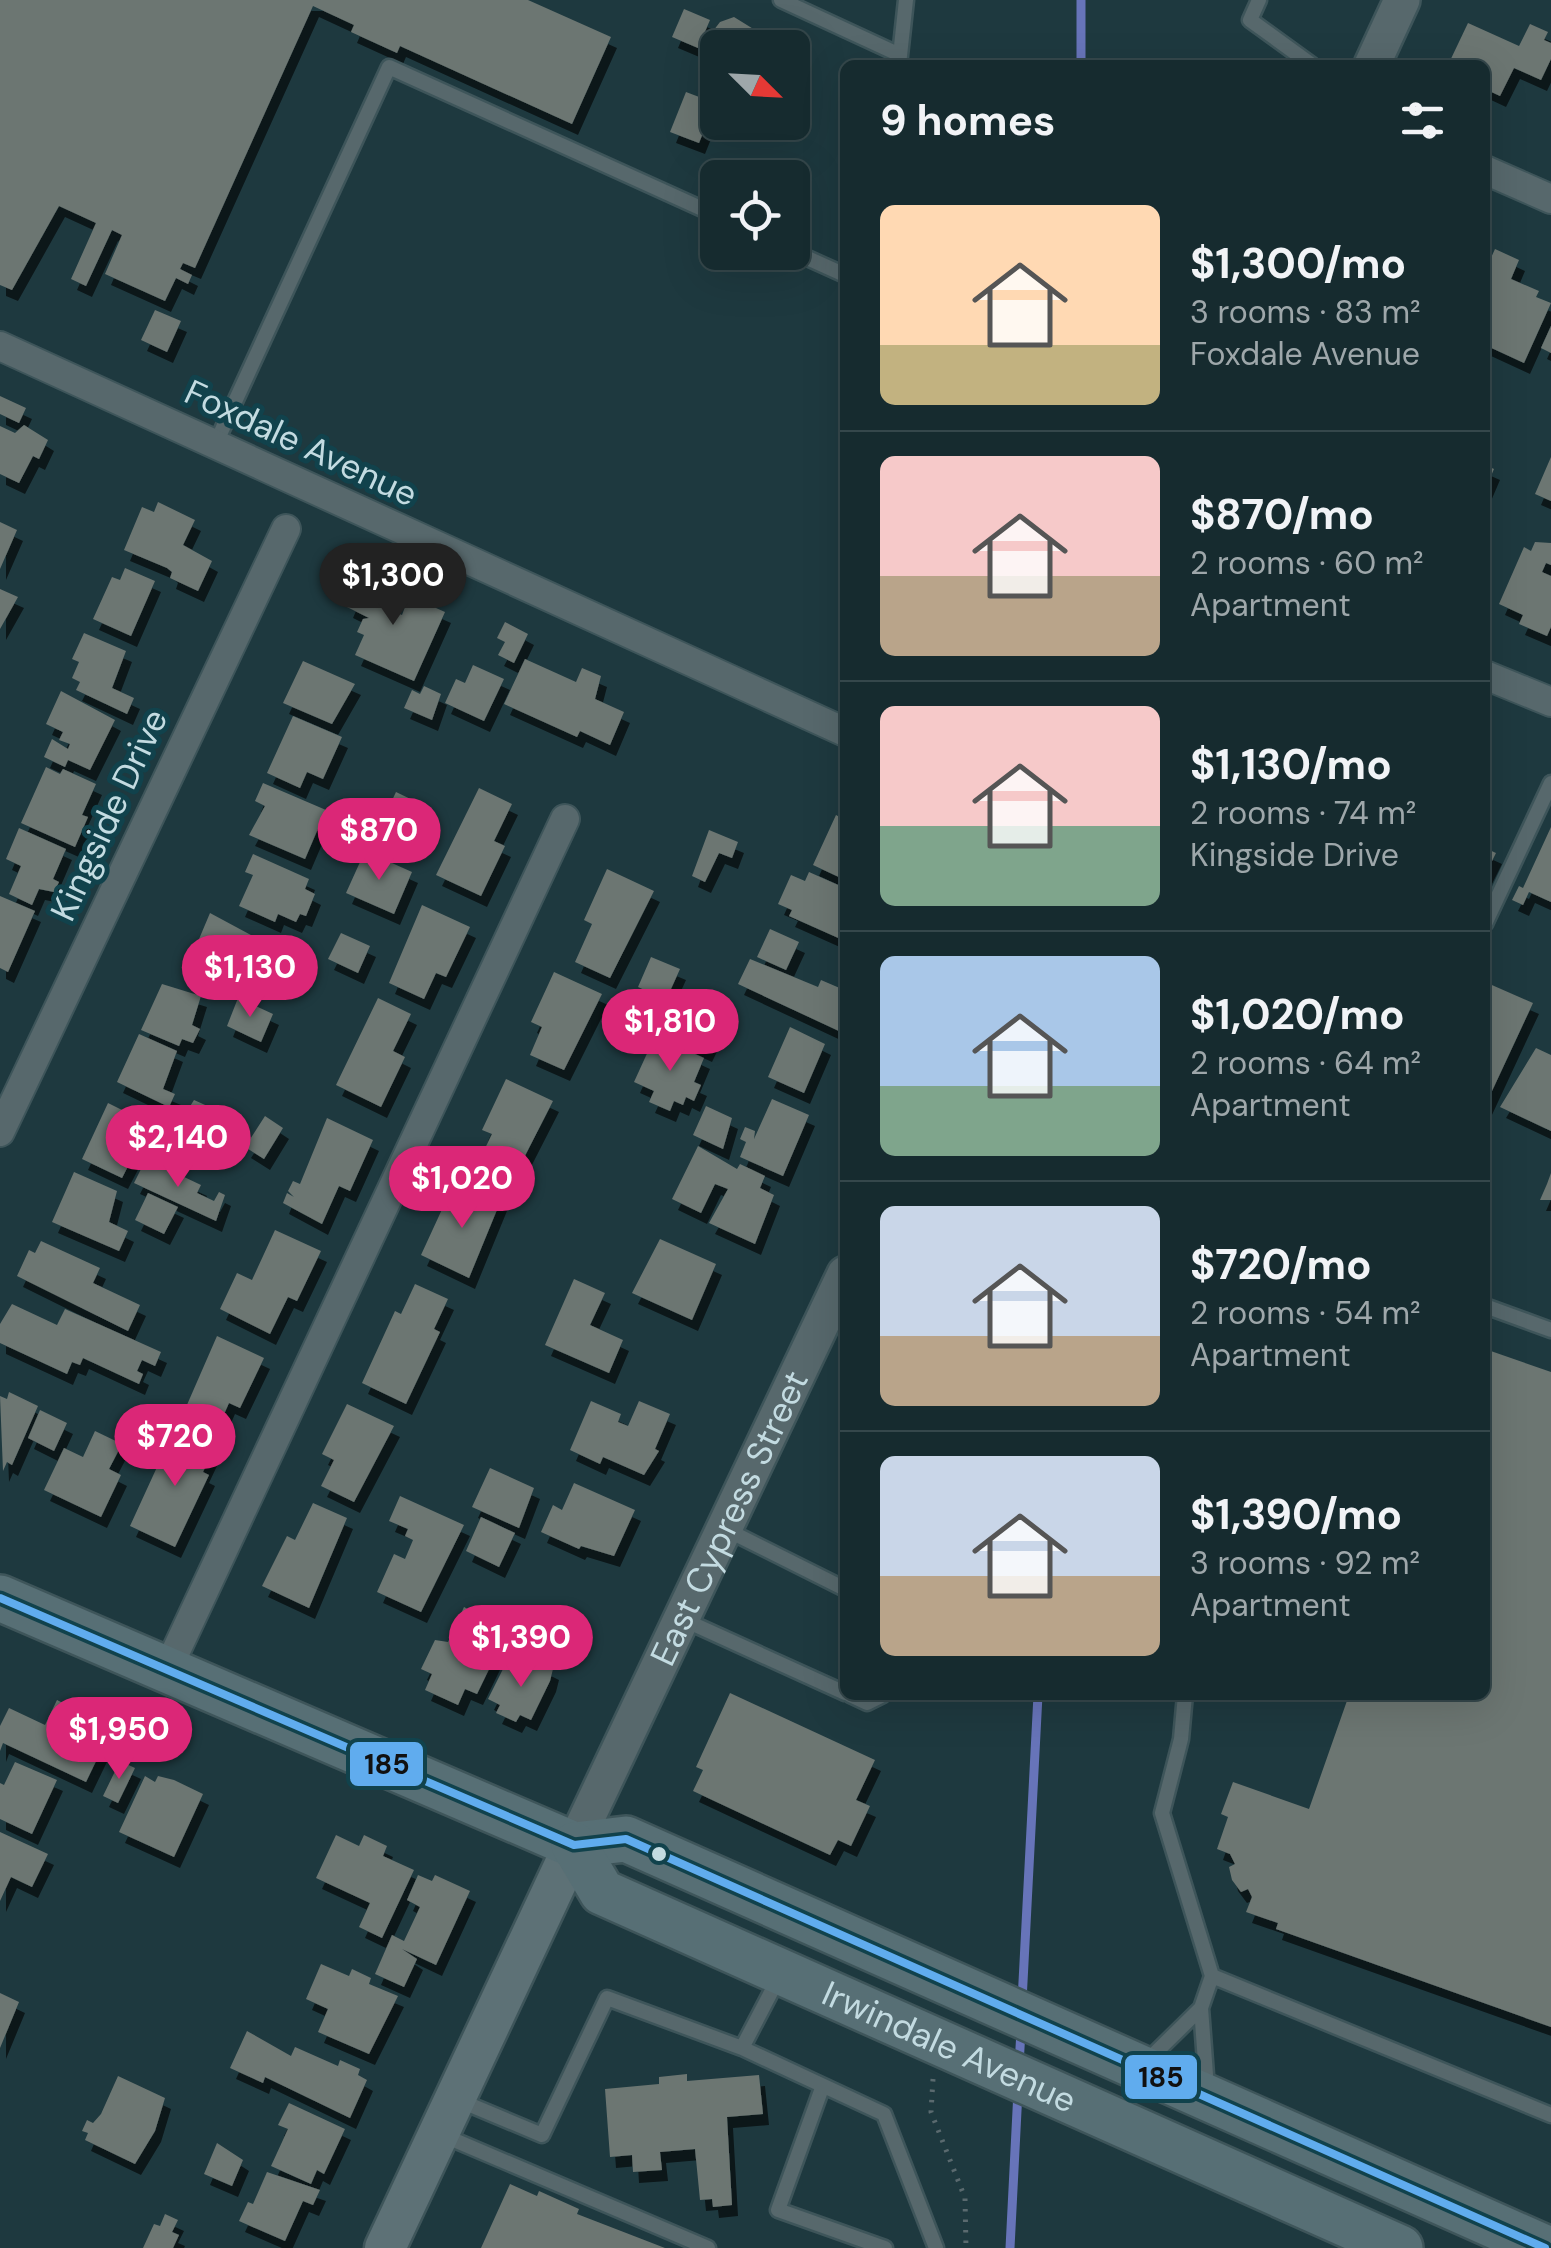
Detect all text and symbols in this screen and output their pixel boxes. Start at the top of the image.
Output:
north arrow [700,30,810,140]
map controls [700,30,810,270]
text: 9 homes [880,93,1055,148]
icon: filters [1395,93,1450,148]
button: locate [700,160,810,270]
text: $1,300/mo [1190,236,1406,291]
icon: home [960,245,1080,365]
text: 3 rooms · 83 m² [1190,291,1421,333]
text: Foxdale Avenue [1190,333,1420,375]
street label: Foxdale Avenue [177,369,425,517]
text: $870/mo [1190,487,1374,542]
icon: home [960,496,1080,616]
text: 2 rooms · 60 m² [1190,542,1424,584]
pin: $1,300 [312,543,474,628]
text: $1,300 [341,554,445,596]
text: Apartment [1190,584,1351,626]
street label: Kingside Drive [40,702,178,928]
text: $1,130/mo [1190,737,1392,792]
icon: home [960,746,1080,866]
text: 2 rooms · 74 m² [1190,792,1416,834]
pin: $870 [320,798,438,883]
text: $870 [340,809,418,851]
text: Kingside Drive [1190,834,1399,876]
pin: $1,130 [169,935,331,1020]
text: $1,130 [204,946,296,988]
text: $1,020/mo [1190,987,1405,1042]
pin: $1,810 [589,989,751,1074]
icon: home [960,996,1080,1116]
text: $1,810 [624,1000,716,1042]
text: 2 rooms · 64 m² [1190,1042,1421,1084]
text: Apartment [1190,1084,1351,1126]
pin: $2,140 [97,1105,259,1190]
text: $2,140 [128,1116,228,1158]
pin: $1,020 [381,1146,543,1231]
text: $1,020 [411,1157,513,1199]
text: $720/mo [1190,1237,1372,1292]
icon: home [960,1246,1080,1366]
text: 2 rooms · 54 m² [1190,1292,1421,1334]
text: Apartment [1190,1334,1351,1376]
street label: East Cypress Street [640,1363,819,1673]
pin: $720 [116,1404,234,1489]
text: $720 [136,1415,214,1457]
text: $1,390/mo [1190,1487,1402,1542]
icon: home [960,1496,1080,1616]
text: 3 rooms · 92 m² [1190,1542,1420,1584]
text: Apartment [1190,1584,1351,1626]
pin: $1,390 [440,1605,602,1690]
text: $1,390 [471,1616,571,1658]
pin: $1,950 [38,1697,200,1782]
text: $1,950 [68,1708,170,1750]
line badge: 185 [348,1740,425,1788]
text: 185 [364,1746,410,1783]
unlabelled marker [649,1844,669,1864]
street label: Irwindale Avenue [815,1970,1083,2124]
line badge: 185 [1123,2053,1199,2101]
text: 185 [1138,2059,1184,2096]

